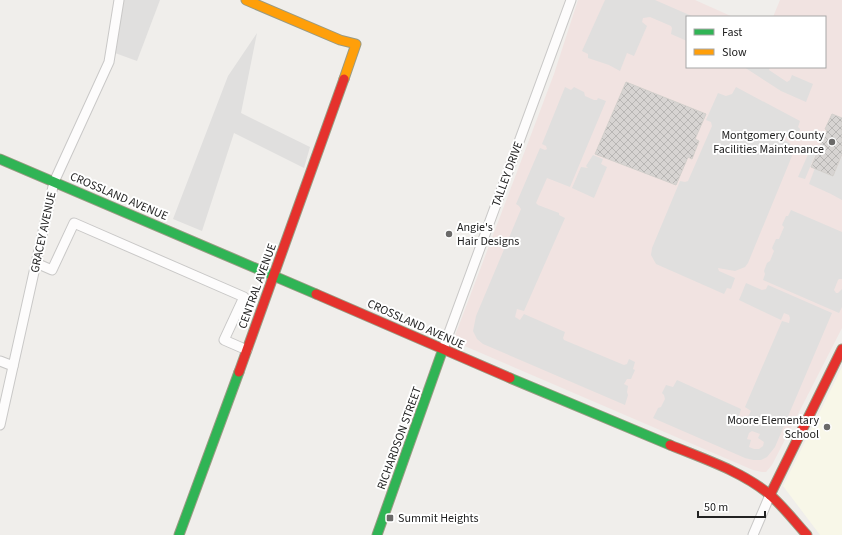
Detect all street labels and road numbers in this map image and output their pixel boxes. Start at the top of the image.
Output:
street label: TALLEY DRIVE [488,139,527,209]
street label: CROSSLAND AVENUE [67,168,170,225]
street label: GRACEY AVENUE [27,190,60,274]
street label: CENTRAL AVENUE [234,241,281,331]
street label: CROSSLAND AVENUE [364,295,467,354]
street label: RICHARDSON STREET [373,384,426,492]

